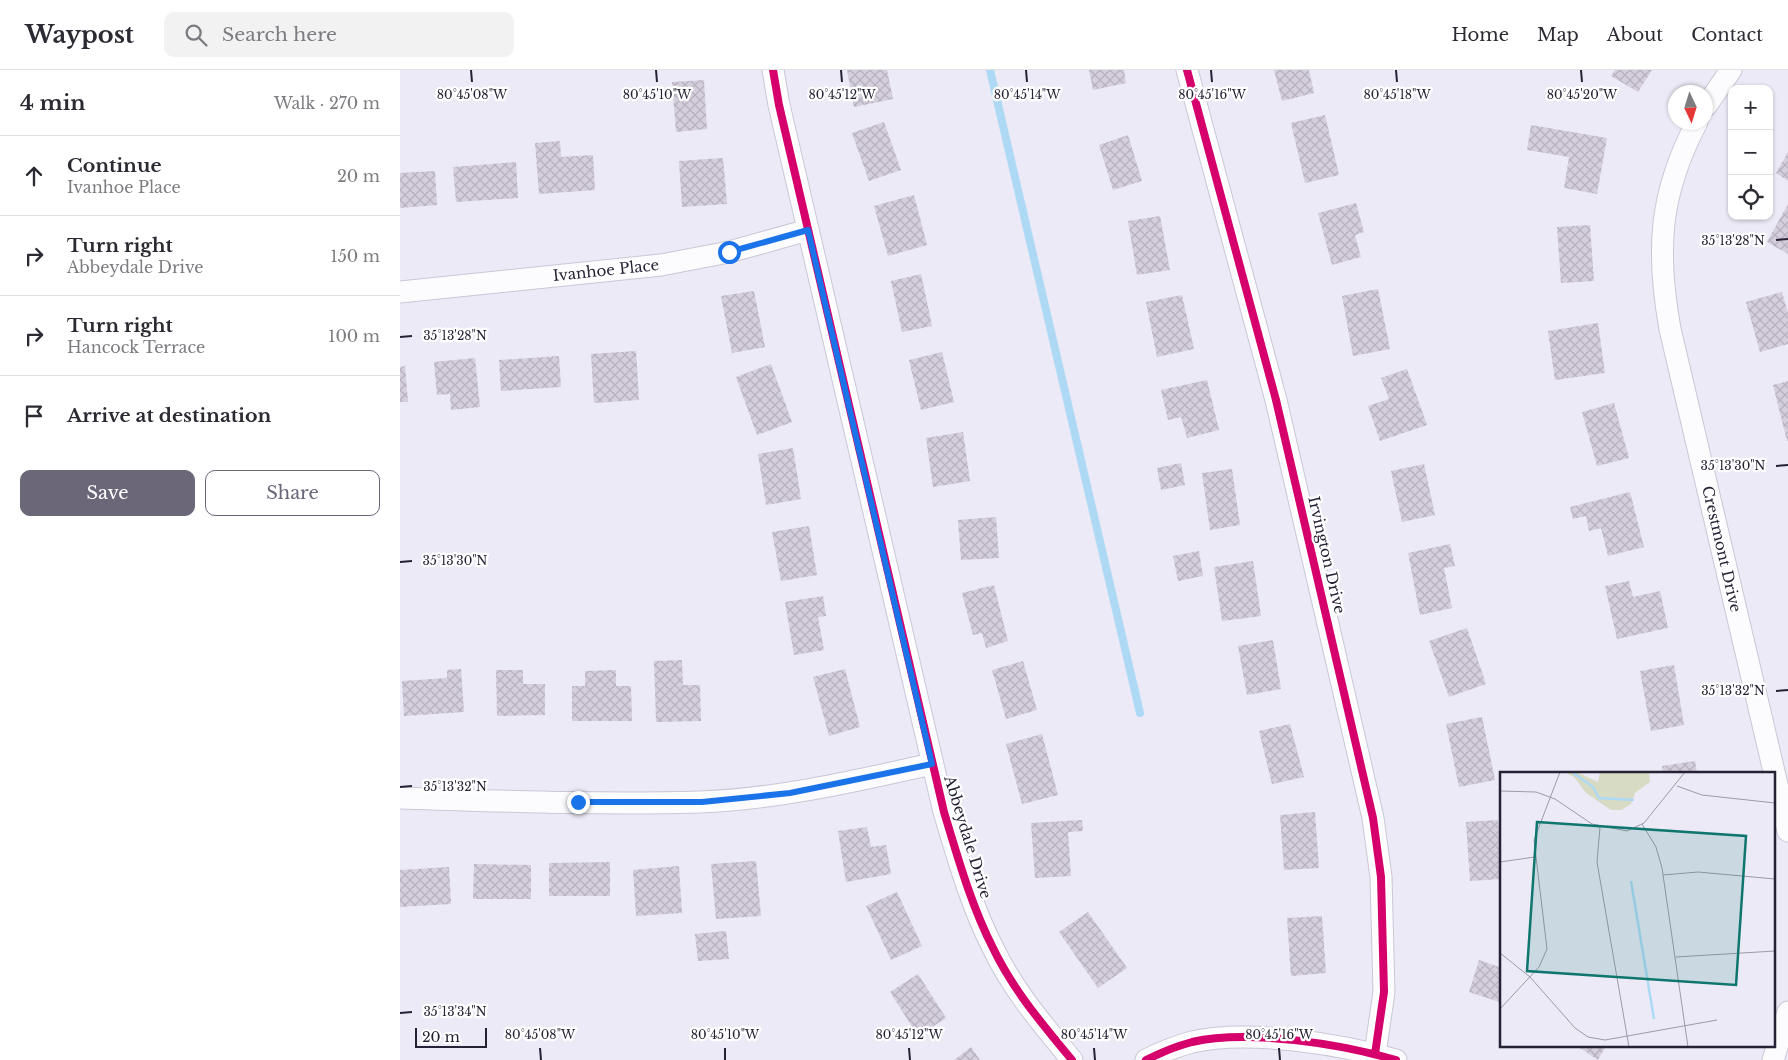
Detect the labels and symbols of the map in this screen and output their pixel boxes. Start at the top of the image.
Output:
north arrow [1668,85,1713,130]
text: 80°45'08"W [437,87,508,102]
text: 80°45'10"W [623,87,692,102]
text: 80°45'12"W [808,87,877,102]
text: 80°45'14"W [994,87,1061,102]
text: 80°45'16"W [1178,87,1247,102]
text: 80°45'18"W [1363,87,1431,102]
text: 80°45'20"W [1547,87,1618,102]
text: 35°13'28"N [1701,233,1765,248]
route start [718,241,741,264]
street label: Ivanhoe Place [552,255,660,285]
text: 35°13'28"N [423,328,487,343]
text: 35°13'30"N [1701,458,1766,473]
street label: Crestmont Drive [1698,484,1746,614]
street label: Irvington Drive [1304,494,1350,616]
text: 35°13'30"N [423,553,488,568]
text: 35°13'32"N [1701,683,1765,698]
street label: Abbeydale Drive [940,772,996,901]
inset map [1500,772,1776,1048]
text: 35°13'32"N [423,779,487,794]
route end [567,791,590,814]
text: 35°13'34"N [423,1004,487,1019]
scale bar [415,1025,488,1048]
text: 80°45'08"W [505,1027,576,1042]
text: 80°45'10"W [691,1027,760,1042]
text: 80°45'12"W [875,1027,944,1042]
text: 80°45'14"W [1061,1027,1128,1042]
text: 80°45'16"W [1245,1027,1314,1042]

